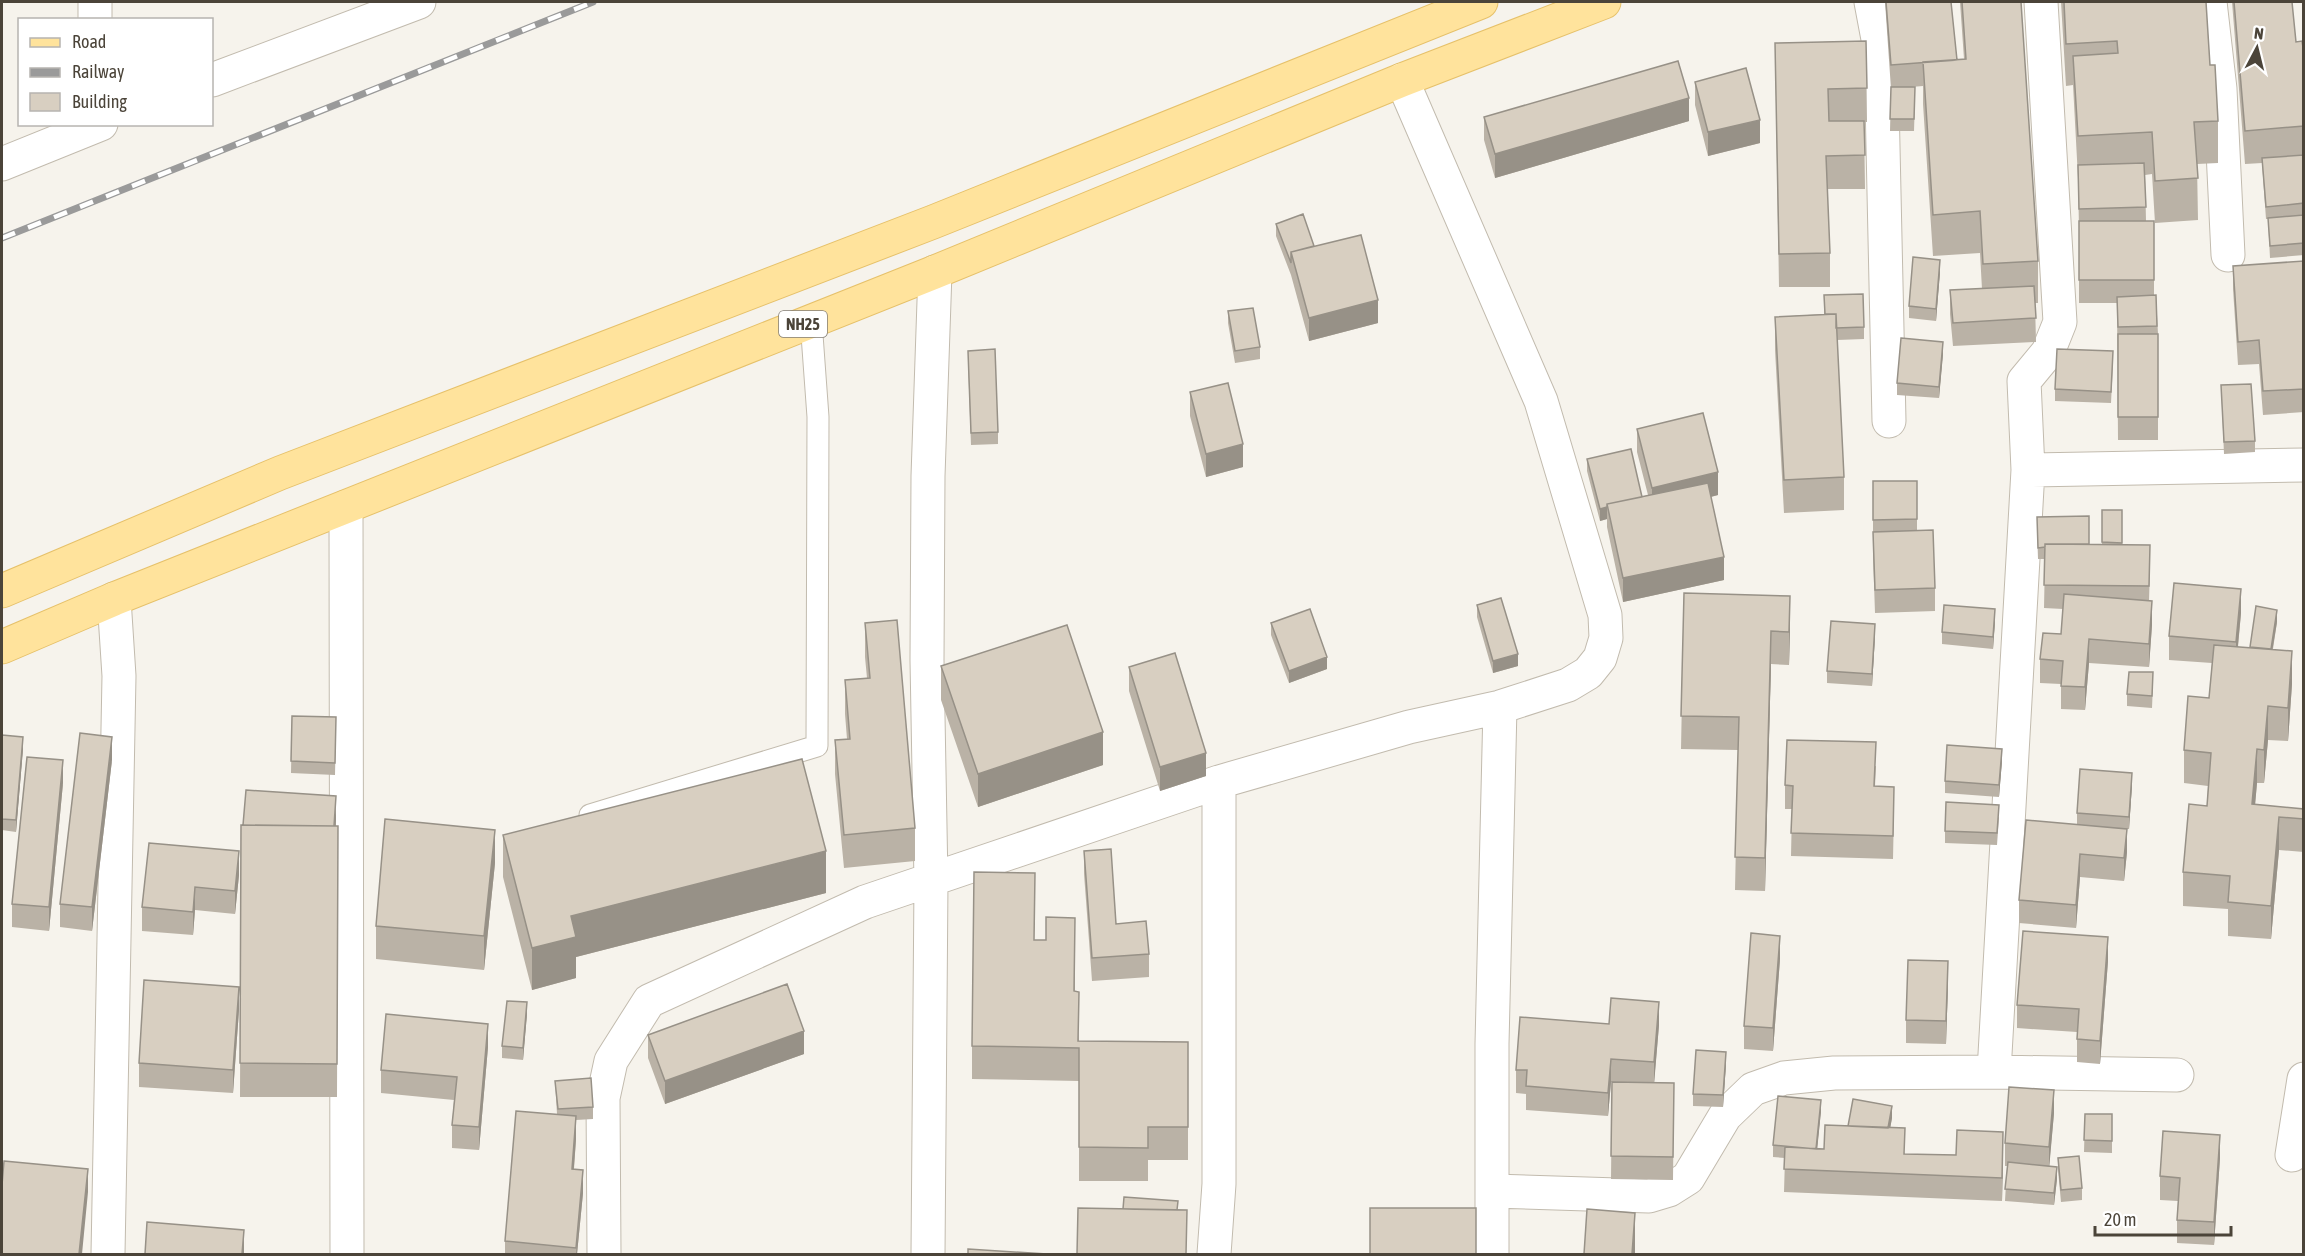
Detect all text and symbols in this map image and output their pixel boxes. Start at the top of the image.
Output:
legend [18,18,213,126]
north arrow [2227,18,2287,78]
text: N [2253,24,2265,43]
text: Road [72,31,106,52]
text: Railway [72,61,124,82]
text: Building [72,91,127,112]
road number: NH25 [779,311,827,337]
scale bar [2095,1199,2232,1237]
text: 20 m [2104,1209,2136,1230]

